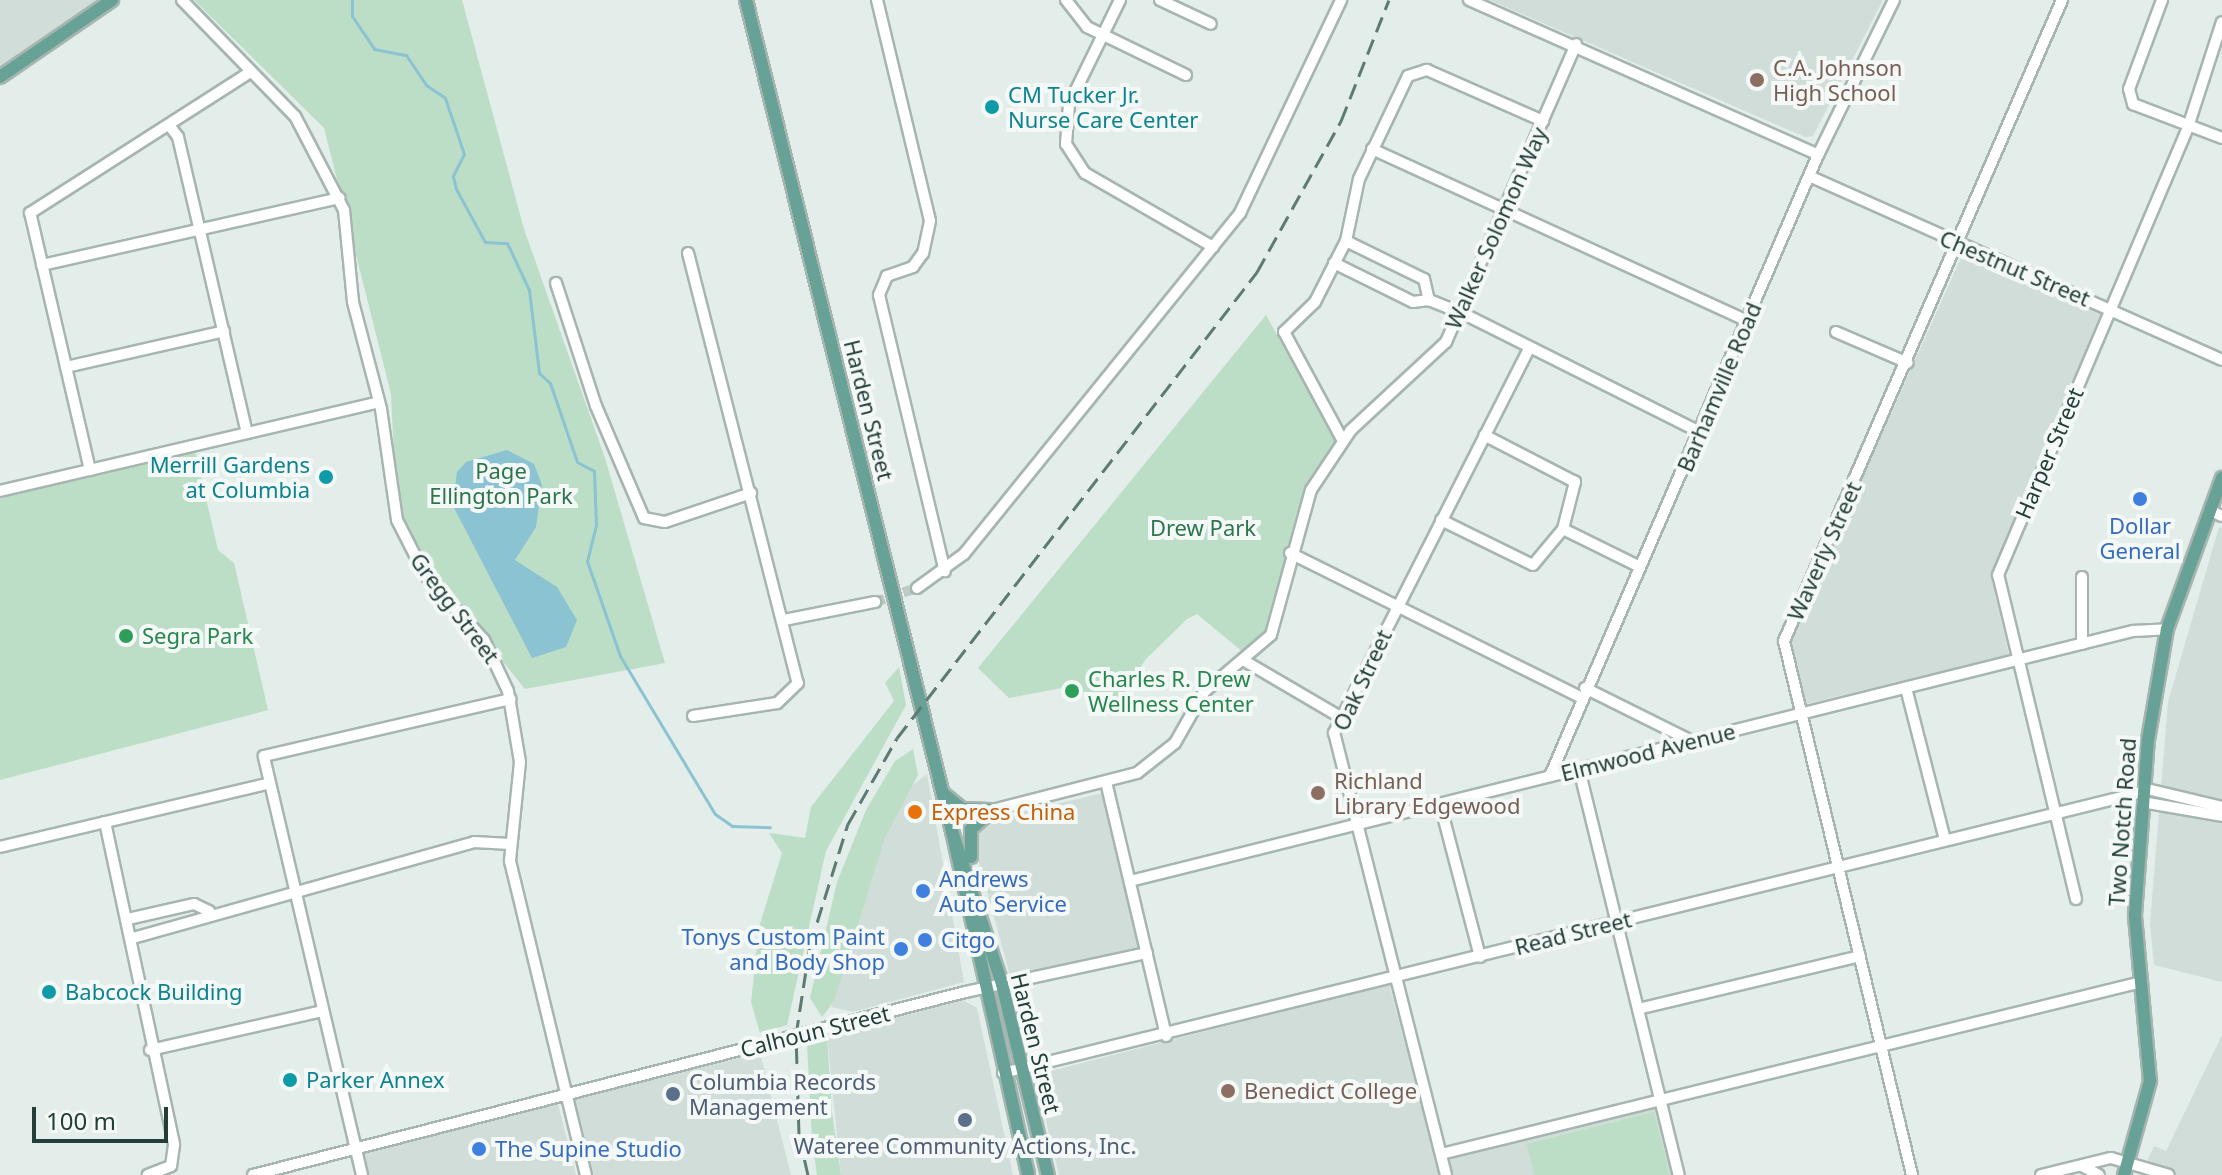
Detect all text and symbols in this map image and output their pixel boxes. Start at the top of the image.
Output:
place label: C.A. Johnson High School [1773,54,1902,106]
marker: C.A. Johnson High School [1748,71,1766,89]
place label: CM Tucker Jr. Nurse Care Center [1008,81,1198,132]
marker: CM Tucker Jr. Nurse Care Center [983,98,1001,116]
street label: Walker Solomon Way [1440,123,1552,333]
street label: Chestnut Street [1936,224,2094,312]
street label: Barhamville Road [1671,298,1767,476]
street label: Harden Street [839,337,899,483]
street label: Harper Street [2010,383,2088,523]
place label: Merrill Gardens at Columbia [150,451,310,502]
park label: Page Ellington Park [429,457,573,508]
marker: Merrill Gardens at Columbia [317,468,335,486]
street label: Waverly Street [1782,478,1866,624]
marker: Dollar General [2131,490,2149,508]
place label: Dollar General [2099,512,2181,564]
park label: Drew Park [1150,515,1256,541]
street label: Gregg Street [405,548,505,668]
place label: Segra Park [142,623,253,649]
street label: Oak Street [1327,625,1397,735]
marker: Segra Park [117,627,135,645]
place label: Charles R. Drew Wellness Center [1088,665,1254,716]
marker: Charles R. Drew Wellness Center [1063,682,1081,700]
street label: Elmwood Avenue [1558,718,1738,786]
street label: Two Notch Road [2103,737,2141,907]
place label: Richland Library Edgewood [1334,767,1520,818]
marker: Richland Library Edgewood [1309,784,1327,802]
place label: Express China [931,799,1075,825]
marker: Express China [906,803,924,821]
place label: Andrews Auto Service [939,865,1067,916]
marker: Andrews Auto Service [914,882,932,900]
street label: Read Street [1512,906,1634,960]
place label: Tonys Custom Paint and Body Shop [681,923,885,974]
place label: Citgo [941,927,995,953]
marker: Citgo [916,931,934,949]
marker: Tonys Custom Paint and Body Shop [892,940,910,958]
street label: Harden Street [1006,970,1066,1116]
place label: Babcock Building [65,979,243,1005]
marker: Babcock Building [40,983,58,1001]
street label: Calhoun Street [737,1000,893,1062]
place label: Parker Annex [306,1067,445,1093]
place label: Columbia Records Management [689,1068,876,1120]
marker: Parker Annex [281,1071,299,1089]
place label: Benedict College [1244,1078,1417,1104]
marker: Benedict College [1219,1082,1237,1100]
marker: Columbia Records Management [664,1085,682,1103]
scale bar [36,1091,172,1141]
text: 100 m [46,1104,116,1137]
marker: Wateree Community Actions, Inc. [956,1111,974,1129]
place label: Wateree Community Actions, Inc. [794,1133,1136,1159]
place label: The Supine Studio [495,1136,682,1162]
marker: The Supine Studio [470,1140,488,1158]

